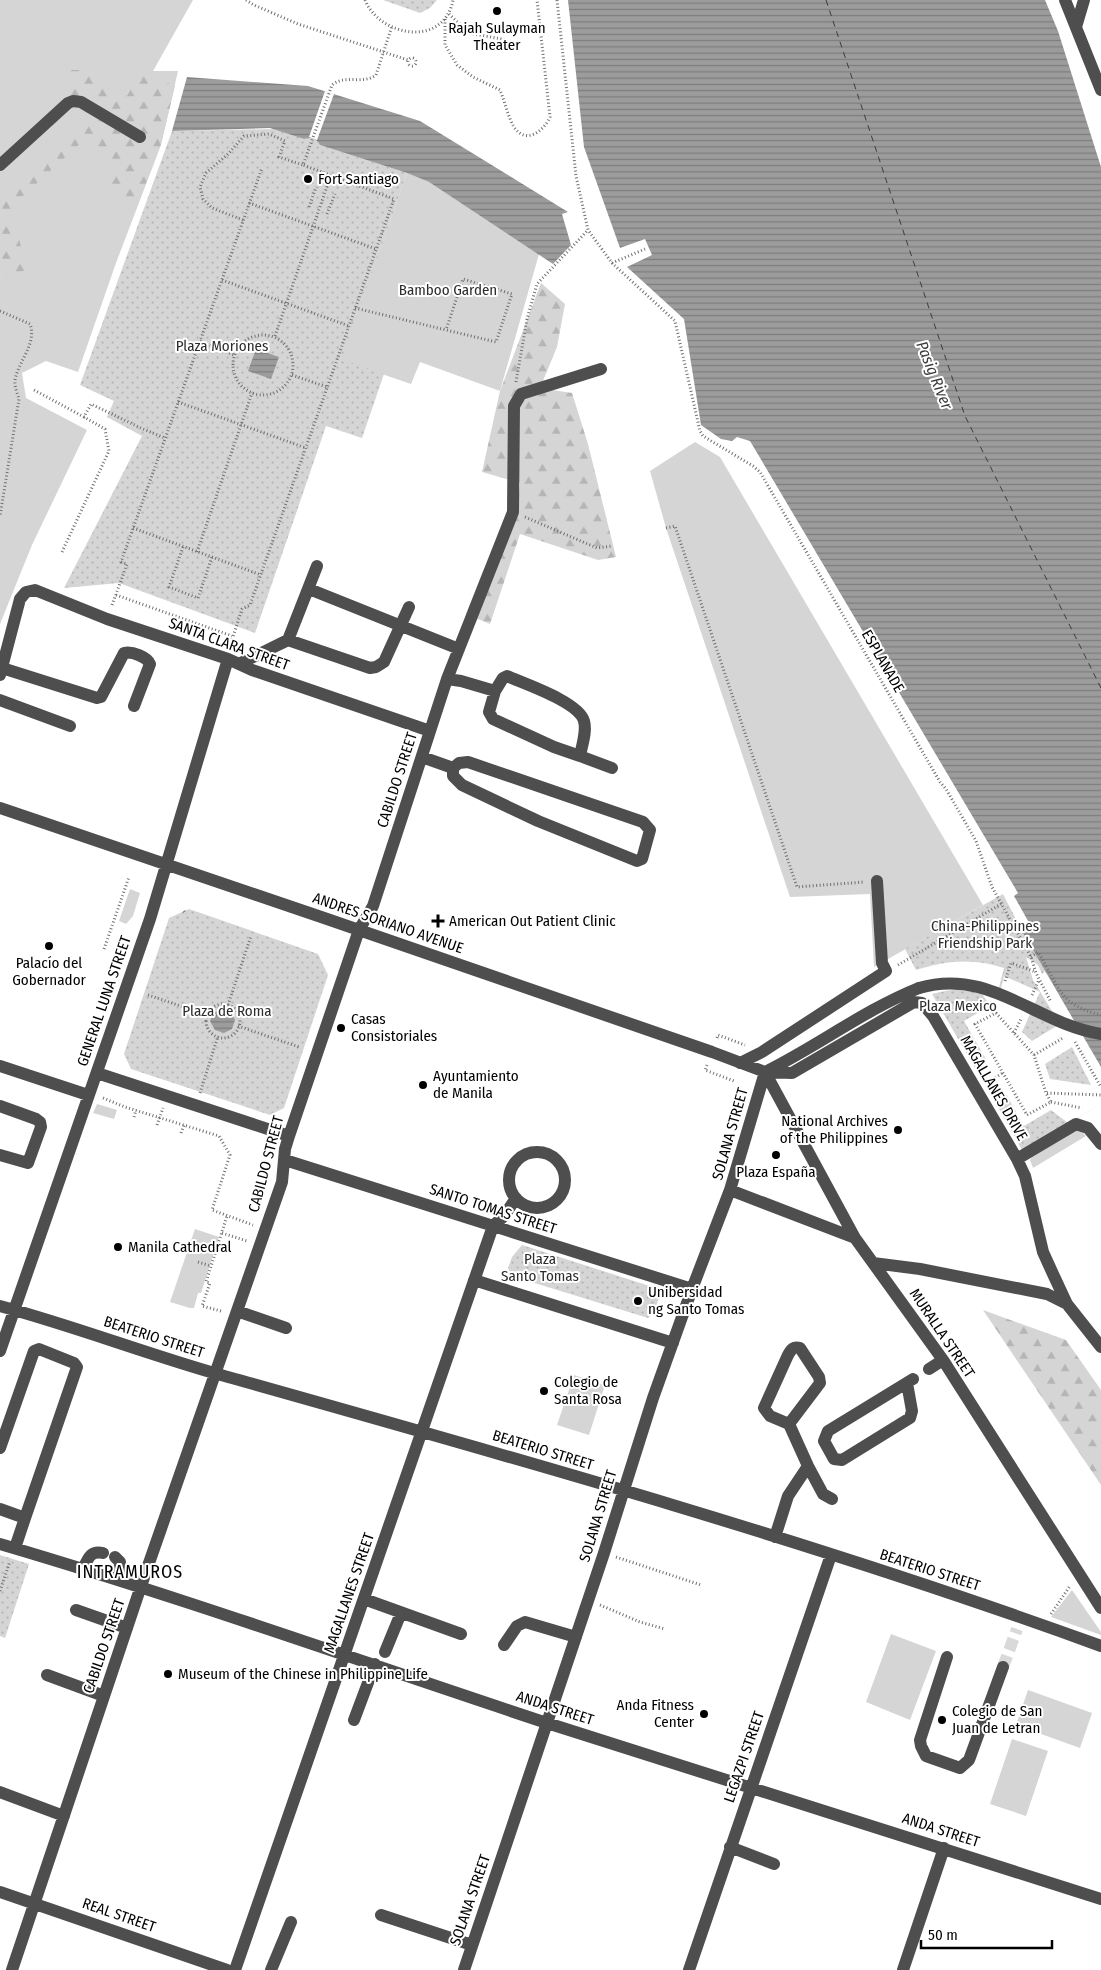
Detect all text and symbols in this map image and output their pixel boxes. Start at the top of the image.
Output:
marker: Rajah Sulayman Theater [491,5,503,17]
place label: Rajah Sulayman Theater [448,19,546,54]
place label: Fort Santiago [318,170,399,188]
marker: Fort Santiago [302,173,314,185]
park label: Bamboo Garden [399,281,497,299]
park label: Plaza Moriones [176,337,268,355]
water label: Pasig River [912,338,957,412]
street label: SANTA CLARA STREET [166,614,292,674]
street label: ESPLANADE [858,626,908,696]
street label: CABILDO STREET [373,730,421,830]
street label: ANDRES SORIANO AVENUE [310,889,466,957]
place label: American Out Patient Clinic [449,912,616,930]
marker: American Out Patient Clinic [431,914,445,928]
park label: China-Philippines Friendship Park [931,917,1039,952]
street label: GENERAL LUNA STREET [73,933,135,1069]
marker: Palacío del Gobernador [43,940,55,952]
place label: Palacío del Gobernador [12,954,87,989]
park label: Plaza Mexico [919,997,997,1015]
park label: Plaza de Roma [182,1002,272,1020]
place label: Casas Consistoriales [351,1010,437,1045]
marker: Casas Consistoriales [335,1022,347,1034]
street label: MAGALLANES DRIVE [957,1032,1031,1144]
place label: Ayuntamiento de Manila [433,1067,519,1102]
marker: Ayuntamiento de Manila [417,1079,429,1091]
street label: SOLANA STREET [708,1086,752,1182]
place label: National Archives of the Philippines [780,1112,888,1147]
street label: CABILDO STREET [244,1114,288,1214]
marker: National Archives of the Philippines [892,1124,904,1136]
marker: Plaza España [770,1149,782,1161]
place label: Plaza España [736,1163,816,1181]
street label: SANTO TOMAS STREET [427,1180,559,1238]
place label: Manila Cathedral [128,1238,232,1256]
marker: Manila Cathedral [112,1241,124,1253]
park label: Plaza Santo Tomas [501,1250,579,1285]
place label: Unibersidad ng Santo Tomas [648,1283,744,1318]
street label: MURALLA STREET [906,1285,978,1381]
marker: Unibersidad ng Santo Tomas [632,1295,644,1307]
street label: BEATERIO STREET [101,1312,207,1362]
place label: Colegio de Santa Rosa [554,1373,622,1408]
marker: Colegio de Santa Rosa [538,1385,550,1397]
street label: BEATERIO STREET [490,1426,596,1474]
street label: SOLANA STREET [575,1468,621,1564]
street label: MAGALLANES STREET [320,1530,378,1656]
street label: BEATERIO STREET [877,1545,983,1595]
district label: INTRAMUROS [77,1561,183,1583]
street label: CABILDO STREET [79,1596,129,1696]
place label: Museum of the Chinese in Philippine Life [178,1665,428,1683]
marker: Museum of the Chinese in Philippine Life [162,1668,174,1680]
street label: ANDA STREET [514,1687,596,1729]
place label: Anda Fitness Center [617,1696,695,1731]
place label: Colegio de San Juan de Letran [952,1702,1042,1737]
marker: Anda Fitness Center [698,1708,710,1720]
street label: LEGAZPI STREET [720,1709,768,1805]
marker: Colegio de San Juan de Letran [936,1714,948,1726]
street label: ANDA STREET [900,1809,982,1851]
street label: SOLANA STREET [446,1852,494,1948]
street label: REAL STREET [80,1894,158,1936]
scale bar [921,1918,1052,1950]
text: 50 m [928,1926,958,1944]

